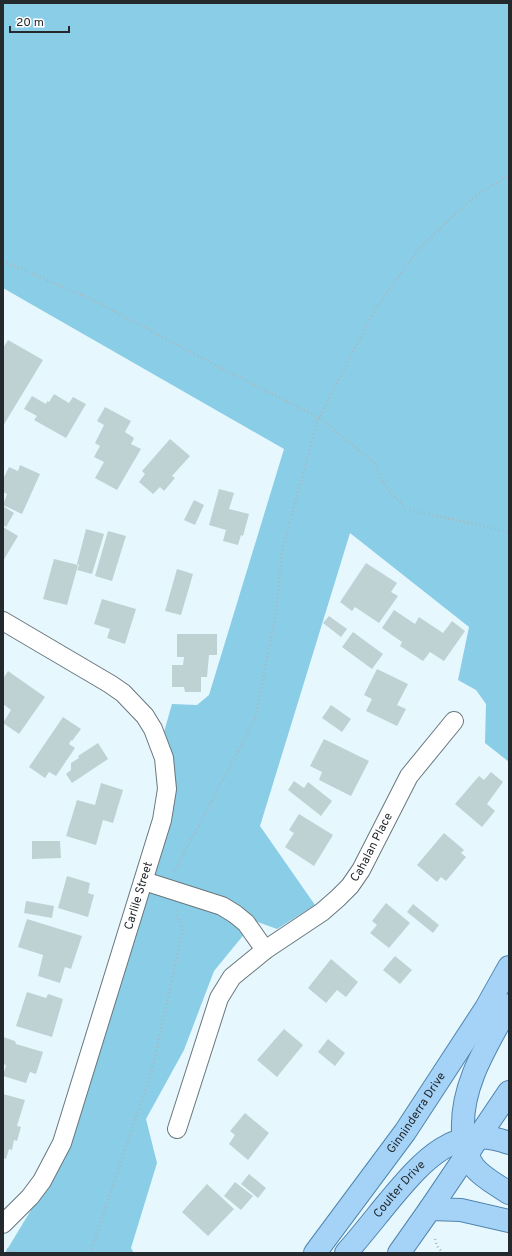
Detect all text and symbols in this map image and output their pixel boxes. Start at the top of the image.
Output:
scale bar [10,8,69,34]
text: 20 m [16,15,44,31]
street label: Cahalan Place [347,810,397,885]
street label: Carlile Street [121,860,157,932]
street label: Ginninderra Drive [383,1069,450,1157]
street label: Coulter Drive [370,1157,429,1222]

